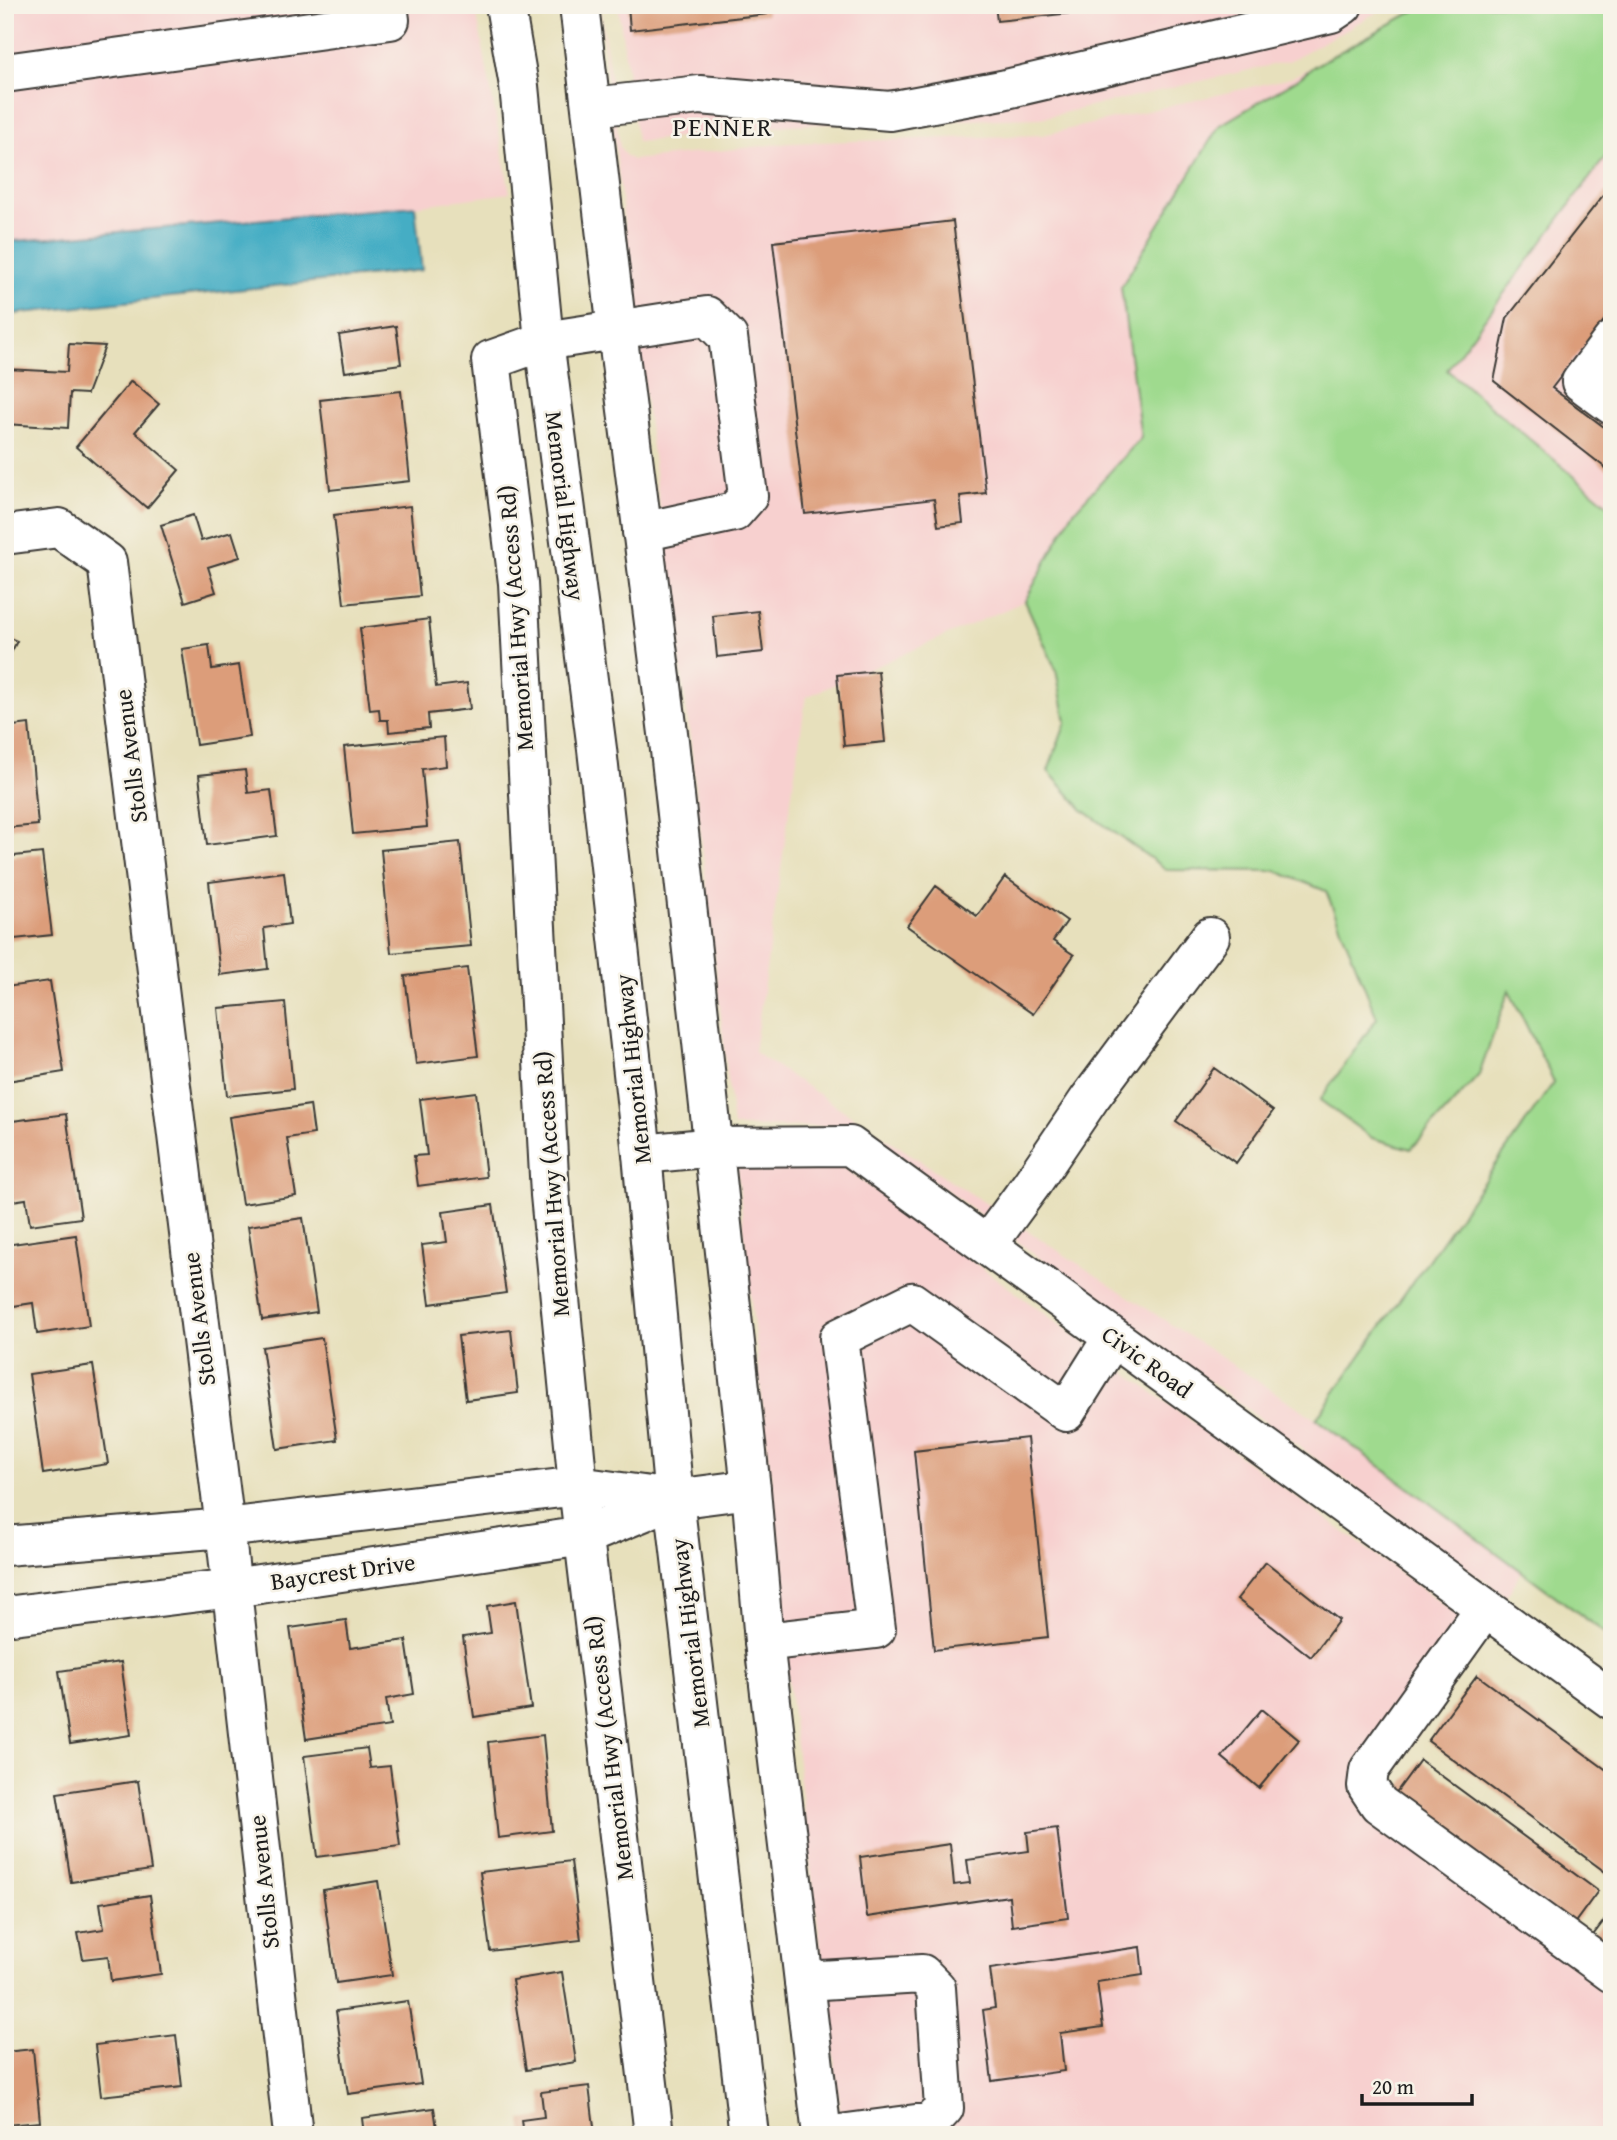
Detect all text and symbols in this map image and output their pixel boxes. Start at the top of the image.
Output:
district label: PENNER [672,107,774,146]
street label: Memorial Highway [536,409,595,603]
street label: Memorial Hwy (Access Rd) [489,484,542,752]
street label: Stolls Avenue [105,687,156,825]
street label: Memorial Highway [605,972,660,1166]
street label: Memorial Hwy (Access Rd) [525,1050,578,1318]
street label: Stolls Avenue [173,1250,224,1388]
street label: Civic Road [1095,1317,1200,1407]
street label: Memorial Highway [660,1536,719,1730]
street label: Baycrest Drive [268,1544,417,1599]
street label: Memorial Hwy (Access Rd) [575,1614,642,1882]
street label: Stolls Avenue [239,1813,288,1951]
scale bar [1362,2063,1472,2107]
text: 20 m [1372,2071,1414,2102]

